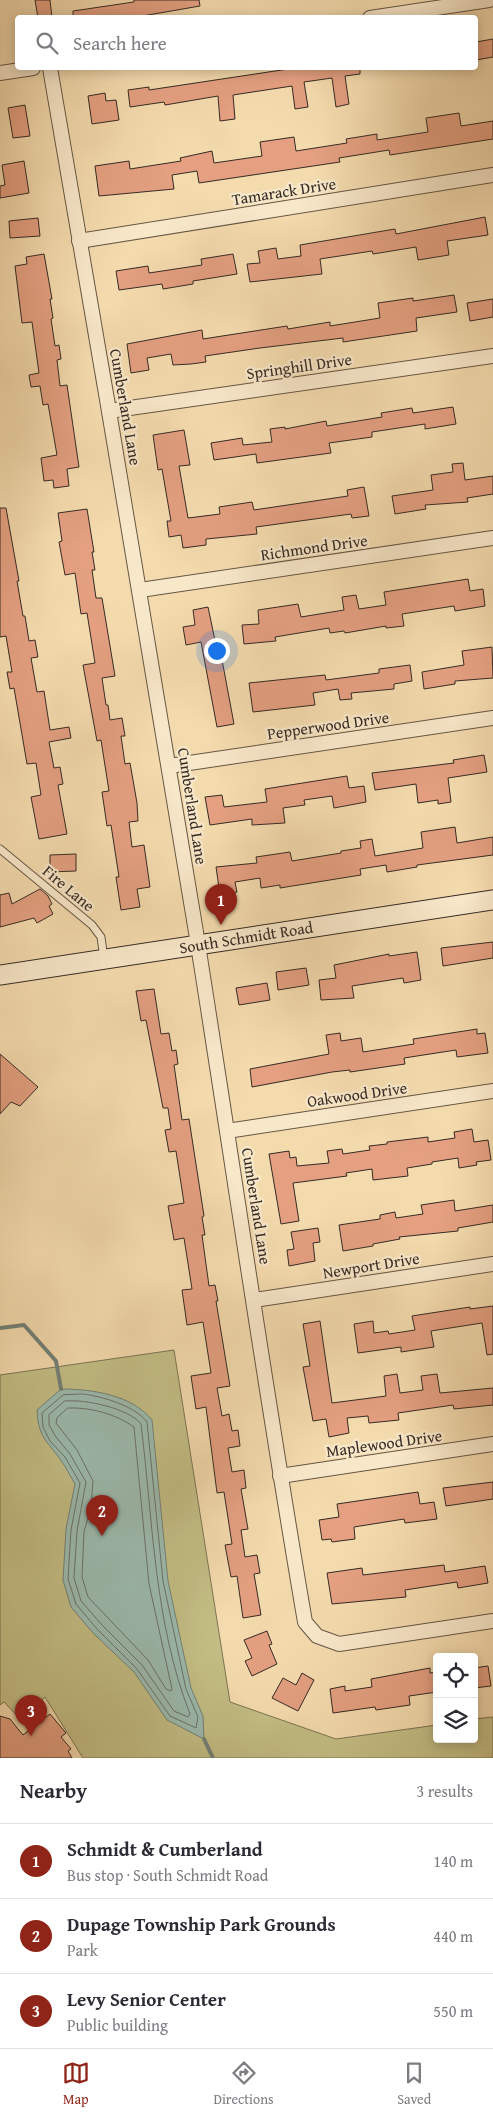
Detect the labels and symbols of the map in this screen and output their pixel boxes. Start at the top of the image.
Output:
street label: Tamarack Drive [230,171,338,211]
street label: Cumberland Lane [104,347,148,467]
street label: Springhill Drive [245,347,353,385]
street label: Richmond Drive [259,528,369,566]
your location [204,638,230,664]
street label: Pepperwood Drive [265,705,391,745]
street label: Cumberland Lane [172,746,214,866]
street label: Fire Lane [38,859,100,917]
pin: 1 [205,884,237,925]
street label: South Schmidt Road [177,915,315,959]
street label: Oakwood Drive [305,1075,409,1113]
street label: Cumberland Lane [236,1146,278,1266]
street label: Newport Drive [321,1245,421,1285]
street label: Maplewood Drive [325,1423,443,1463]
pin: 2 [86,1495,118,1536]
pin: 3 [15,1695,47,1736]

